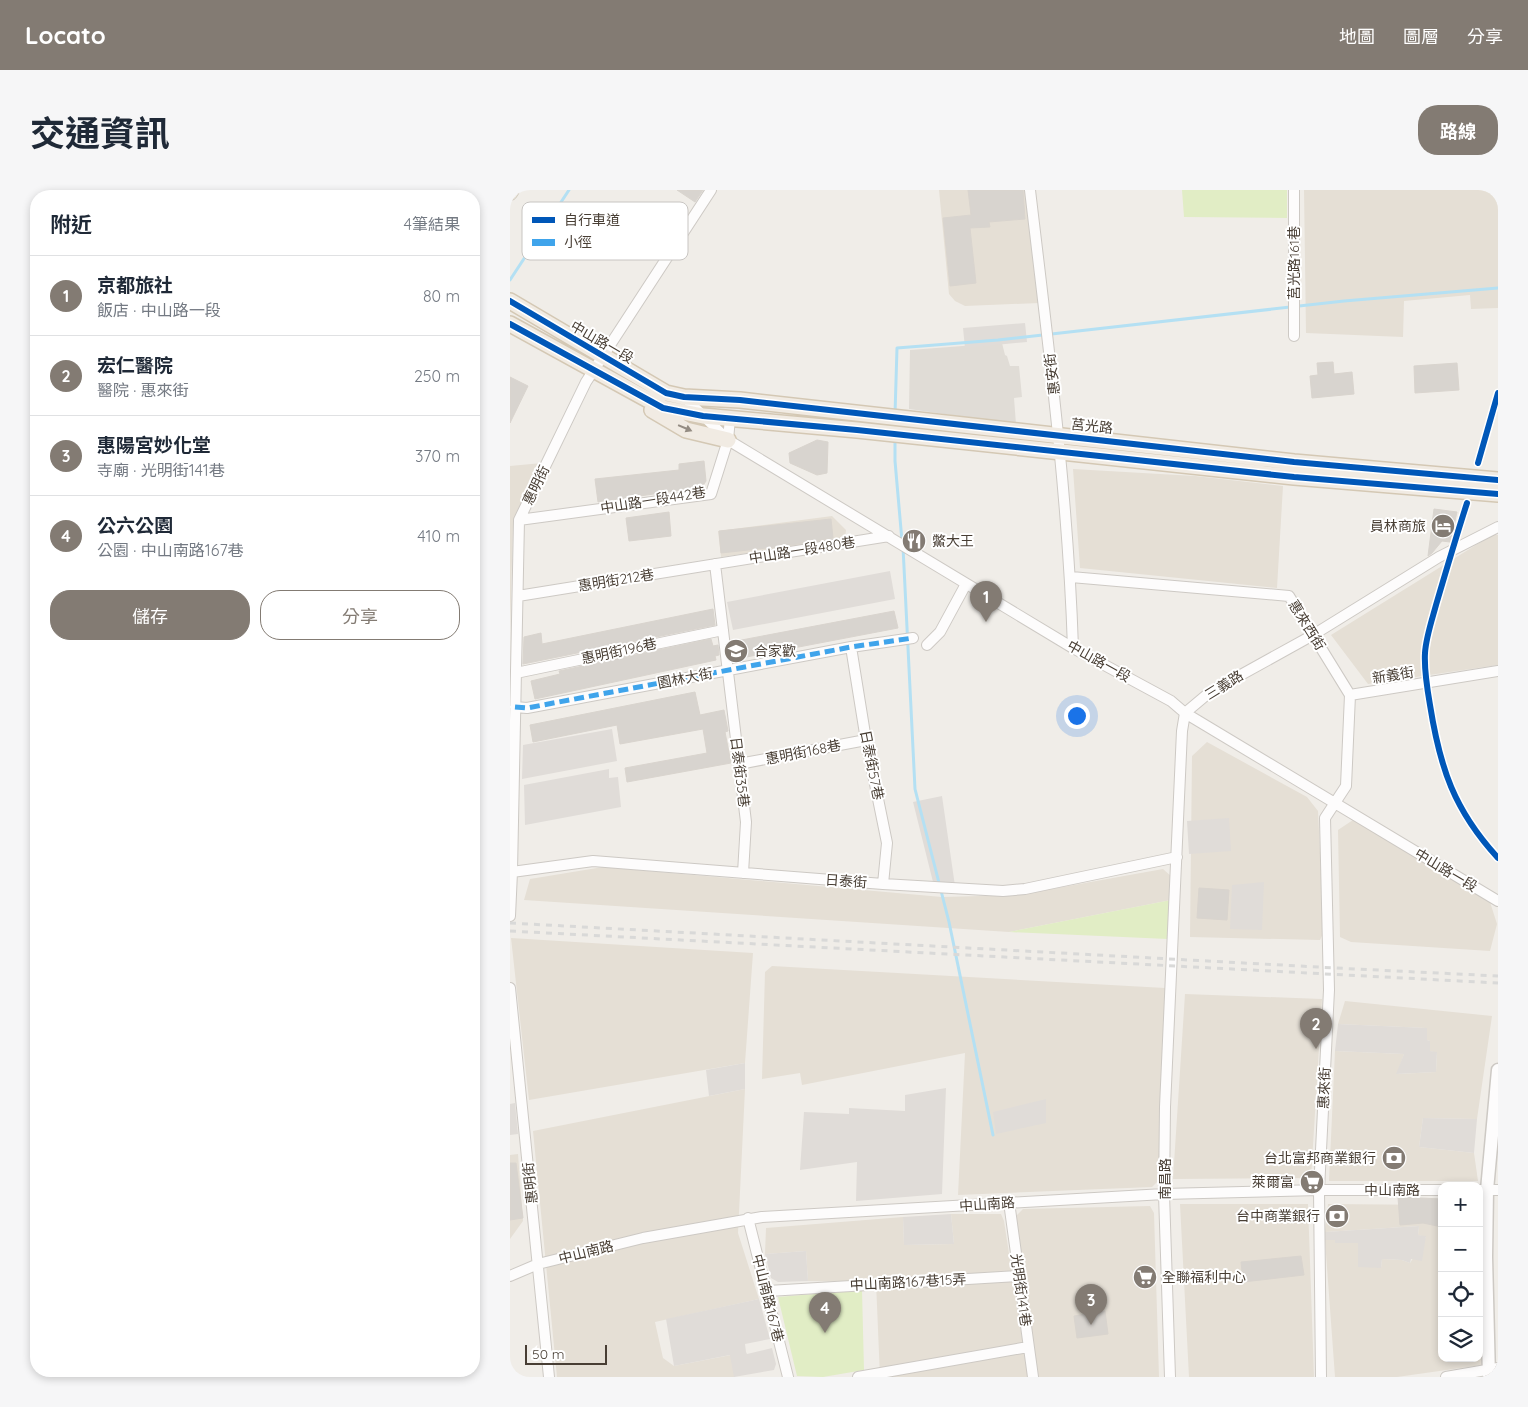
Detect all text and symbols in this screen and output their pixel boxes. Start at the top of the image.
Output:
text: Locato [25,20,106,50]
text: 地圖 [1339,25,1375,48]
text: 圖層 [1403,25,1439,48]
text: 分享 [1467,25,1503,48]
button: 路線 [1418,105,1498,155]
text: 交通資訊 [30,111,170,155]
legend [522,202,688,260]
text: 附近 [50,211,92,237]
text: 自行車道 [564,211,620,229]
text: 4筆結果 [404,214,460,234]
street label: 莒光路161巷 [1285,226,1303,300]
text: 小徑 [564,233,592,251]
text: 京都旅社 [97,273,173,297]
text: 1 [63,286,69,306]
text: 80 m [423,286,460,306]
text: 飯店 · 中山路一段 [97,300,221,320]
street label: 中山路一段 [567,317,637,367]
street label: 惠安街 [1041,352,1063,396]
text: 宏仁醫院 [97,353,173,377]
text: 2 [61,366,71,386]
text: 250 m [414,366,460,386]
text: 醫院 · 惠來街 [97,380,189,400]
street label: 莒光路 [1070,415,1114,437]
one-way arrow [678,424,692,432]
text: 惠陽宮妙化堂 [97,433,211,457]
text: 3 [62,446,70,466]
text: 370 m [415,446,460,466]
text: 寺廟 · 光明街141巷 [97,460,225,480]
street label: 惠明街 [519,462,553,508]
street label: 中山路一段442巷 [599,483,707,517]
text: 公六公園 [97,513,173,537]
hotel icon: 員林商旅 [1430,513,1456,539]
place label: 員林商旅 [1370,517,1426,535]
text: 4 [61,526,71,546]
text: 410 m [417,526,460,546]
restaurant icon: 鱉大王 [901,528,927,554]
place label: 鱉大王 [932,532,974,550]
street label: 中山路一段480巷 [748,533,856,567]
text: 公園 · 中山南路167巷 [97,540,244,560]
street label: 惠明街212巷 [577,565,655,595]
pin: 1 [970,581,1002,622]
button: 儲存 [50,590,250,640]
button: 分享 [260,590,460,640]
street label: 惠來西街 [1285,596,1329,654]
street label: 惠明街196巷 [580,634,658,668]
street label: 中山路一段 [1064,636,1134,686]
school or university icon: 合家歡 [723,638,749,664]
place label: 合家歡 [754,642,796,660]
street label: 新義街 [1371,663,1415,687]
street label: 園林大街 [656,664,714,692]
street label: 三義路 [1201,666,1247,704]
your location [1064,703,1090,729]
street label: 日泰街57巷 [856,729,888,801]
street label: 日泰街35巷 [727,736,753,808]
street label: 惠明街168巷 [764,736,842,768]
street label: 中山路一段 [1411,844,1481,896]
street label: 日泰街 [824,871,868,891]
pin: 2 [1300,1008,1332,1049]
street label: 惠來街 [1314,1067,1334,1109]
bank icon: 台北富邦商業銀行 [1381,1145,1407,1171]
place label: 台北富邦商業銀行 [1264,1149,1376,1167]
street label: 南昌路 [1156,1158,1174,1200]
street label: 惠明街 [519,1161,541,1205]
supermarket icon: 萊爾富 [1299,1169,1325,1195]
place label: 萊爾富 [1252,1173,1294,1191]
street label: 中山南路 [1364,1181,1420,1199]
map controls [1438,1182,1483,1362]
button: + [1438,1182,1483,1227]
street label: 中山南路 [958,1193,1016,1215]
bank icon: 台中商業銀行 [1324,1203,1350,1229]
place label: 台中商業銀行 [1236,1207,1320,1225]
button: − [1438,1227,1483,1272]
street label: 中山南路 [557,1236,615,1268]
street label: 中山南路167巷 [748,1252,788,1344]
street label: 光明街141巷 [1007,1252,1035,1328]
supermarket icon: 全聯福利中心 [1132,1264,1158,1290]
place label: 全聯福利中心 [1162,1268,1246,1286]
street label: 中山南路167巷15弄 [849,1270,967,1294]
button: locate [1438,1272,1483,1317]
pin: 3 [1075,1284,1107,1325]
pin: 4 [809,1292,841,1333]
button: layers [1438,1317,1483,1362]
scale bar [525,1342,608,1365]
text: 50 m [532,1345,565,1363]

